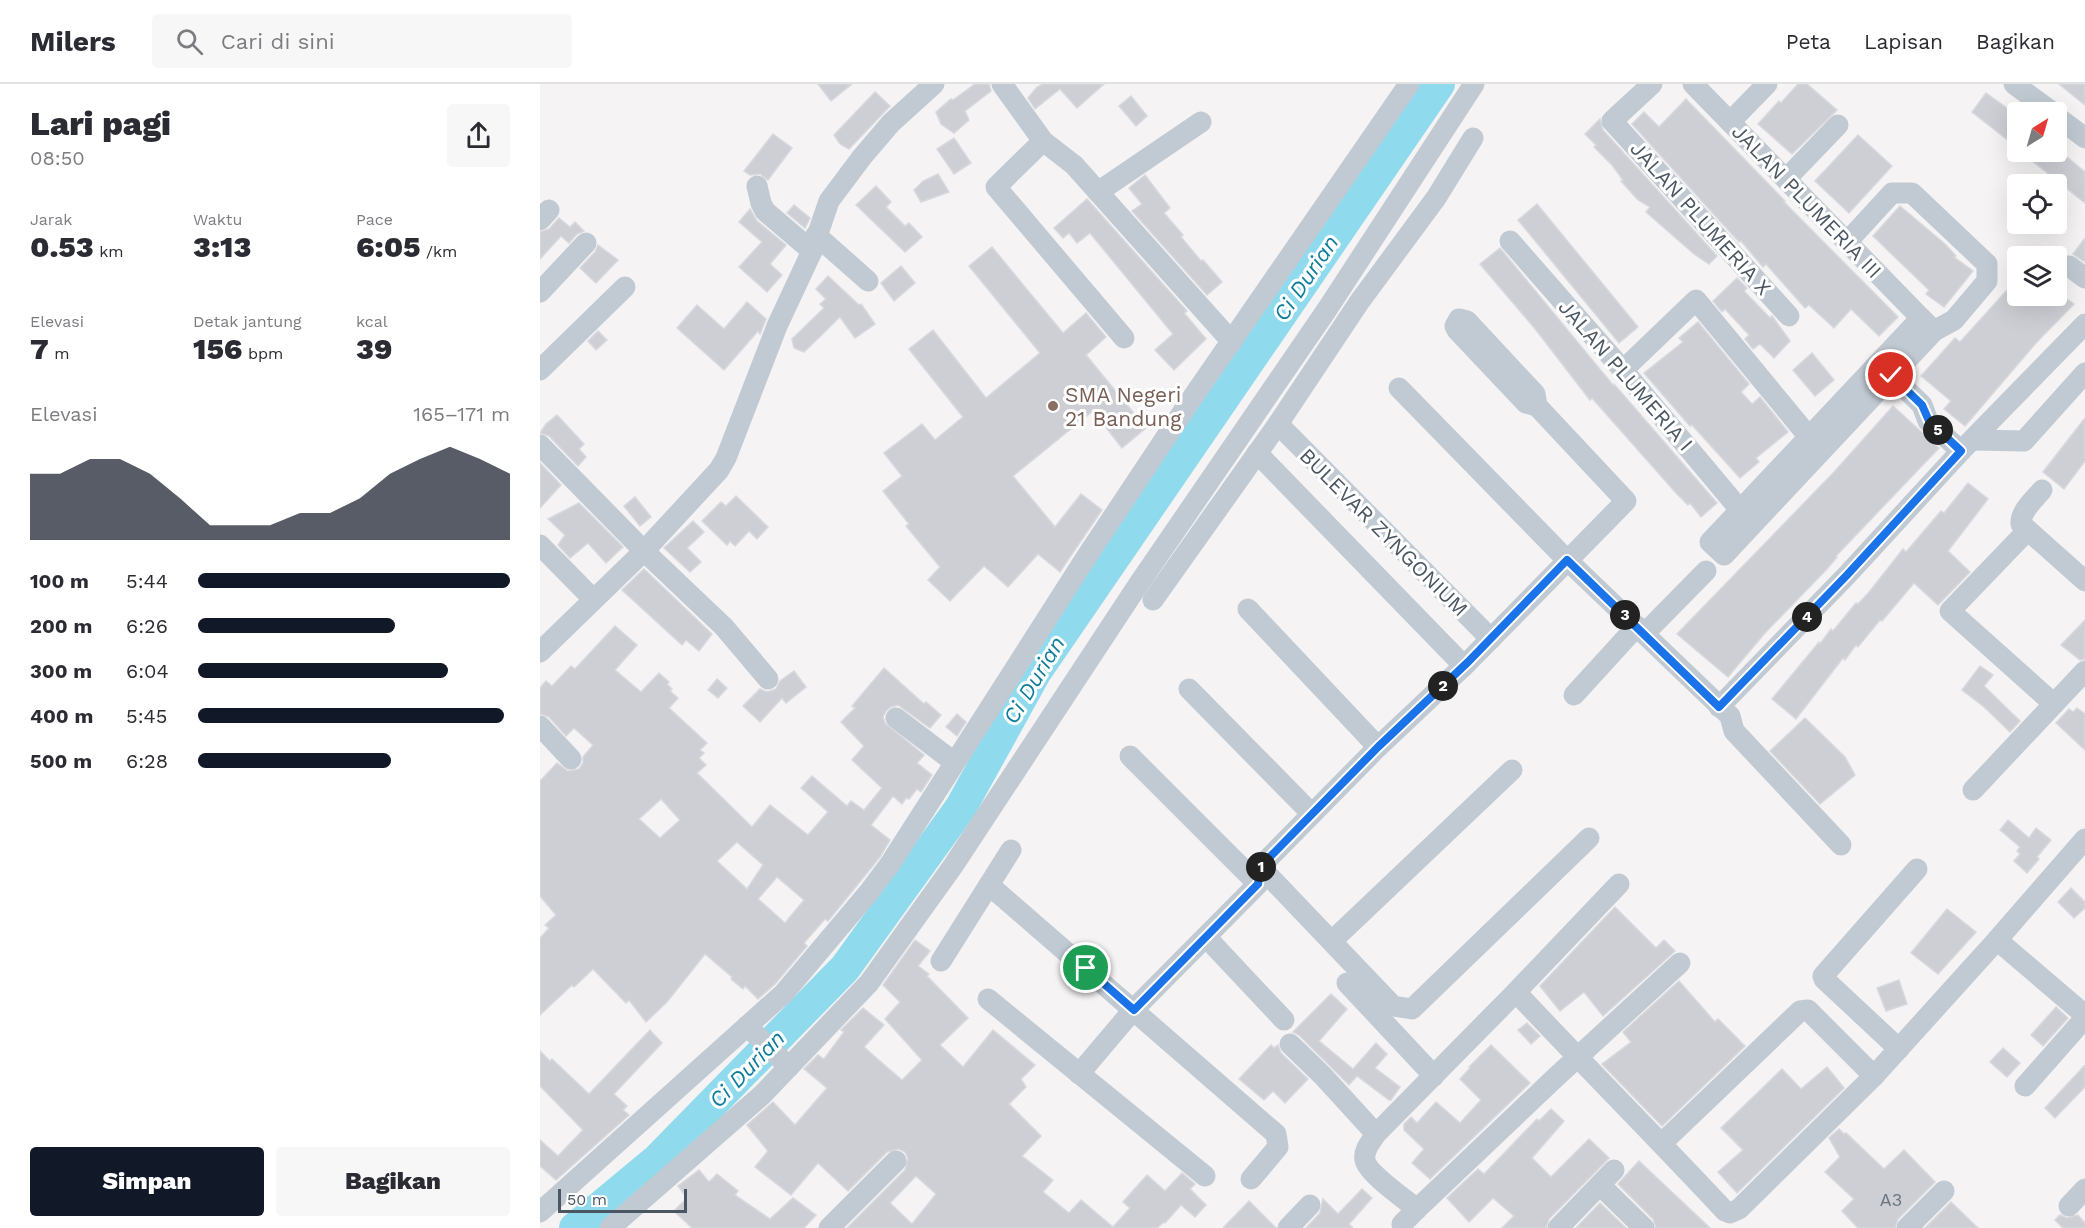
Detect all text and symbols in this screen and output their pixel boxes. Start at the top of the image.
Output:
search box [152,14,572,68]
text: Milers [30,25,116,58]
icon: search [173,25,206,58]
text: Cari di sini [221,29,335,54]
text: Peta [1786,29,1831,54]
text: Lapisan [1864,29,1943,54]
text: Bagikan [1976,29,2055,54]
north arrow [2007,102,2067,162]
map controls [2007,102,2067,306]
text: Lari pagi [30,104,171,143]
button: share [447,104,510,167]
street label: JALAN PLUMERIA III [1727,119,1887,283]
street label: JALAN PLUMERIA X [1625,136,1777,300]
text: 08:50 [30,146,85,170]
button: locate [2007,174,2067,234]
text: Jarak [30,210,72,229]
text: Waktu [193,210,242,229]
text: Pace [356,210,393,229]
text: 0.53 [30,229,94,264]
text: 3:13 [193,229,251,264]
text: 6:05 [356,229,420,264]
water label: Ci Durian [1268,231,1344,325]
text: km [94,242,124,261]
text: /km [420,242,457,261]
button: layers [2007,246,2067,306]
street label: JALAN PLUMERIA I [1554,294,1698,456]
text: Elevasi [30,312,84,331]
text: Detak jantung [193,312,302,331]
text: kcal [356,312,388,331]
text: 7 [30,331,49,366]
text: 156 [193,331,242,366]
text: 39 [356,331,392,366]
text: m [49,344,69,363]
text: bpm [242,344,283,363]
pin [1865,349,1916,400]
icon: check [1874,358,1907,391]
place label: SMA Negeri 21 Bandung [1065,382,1182,431]
marker: SMA Negeri 21 Bandung [1046,399,1060,413]
text: Elevasi [30,402,97,426]
text: 165–171 m [413,402,510,426]
pin: 5 [1923,415,1953,445]
text: 5 [1933,420,1943,439]
street label: BULEVAR ZYNGONIUM [1295,443,1473,621]
text: 100 m [30,569,89,593]
text: 5:44 [126,569,168,593]
pin: 3 [1610,600,1640,630]
pin: 4 [1792,602,1822,632]
text: 3 [1620,605,1630,624]
text: 4 [1802,607,1812,626]
text: 200 m [30,614,92,638]
text: 6:26 [126,614,168,638]
water label: Ci Durian [998,632,1070,728]
text: 300 m [30,659,92,683]
text: 6:04 [126,659,169,683]
pin: 2 [1428,671,1458,701]
text: 2 [1438,676,1448,695]
text: 400 m [30,704,93,728]
text: 5:45 [126,704,167,728]
text: 500 m [30,749,92,773]
text: 6:28 [126,749,168,773]
pin: 1 [1246,852,1276,882]
text: 1 [1258,857,1264,876]
pin [1060,942,1111,993]
icon: arrive [1069,951,1102,984]
water label: Ci Durian [704,1025,790,1113]
button: Simpan [30,1147,264,1216]
button: Bagikan [276,1147,510,1216]
scale bar [558,1186,687,1214]
house number: A3 [1880,1189,1902,1210]
text: 50 m [567,1190,607,1209]

